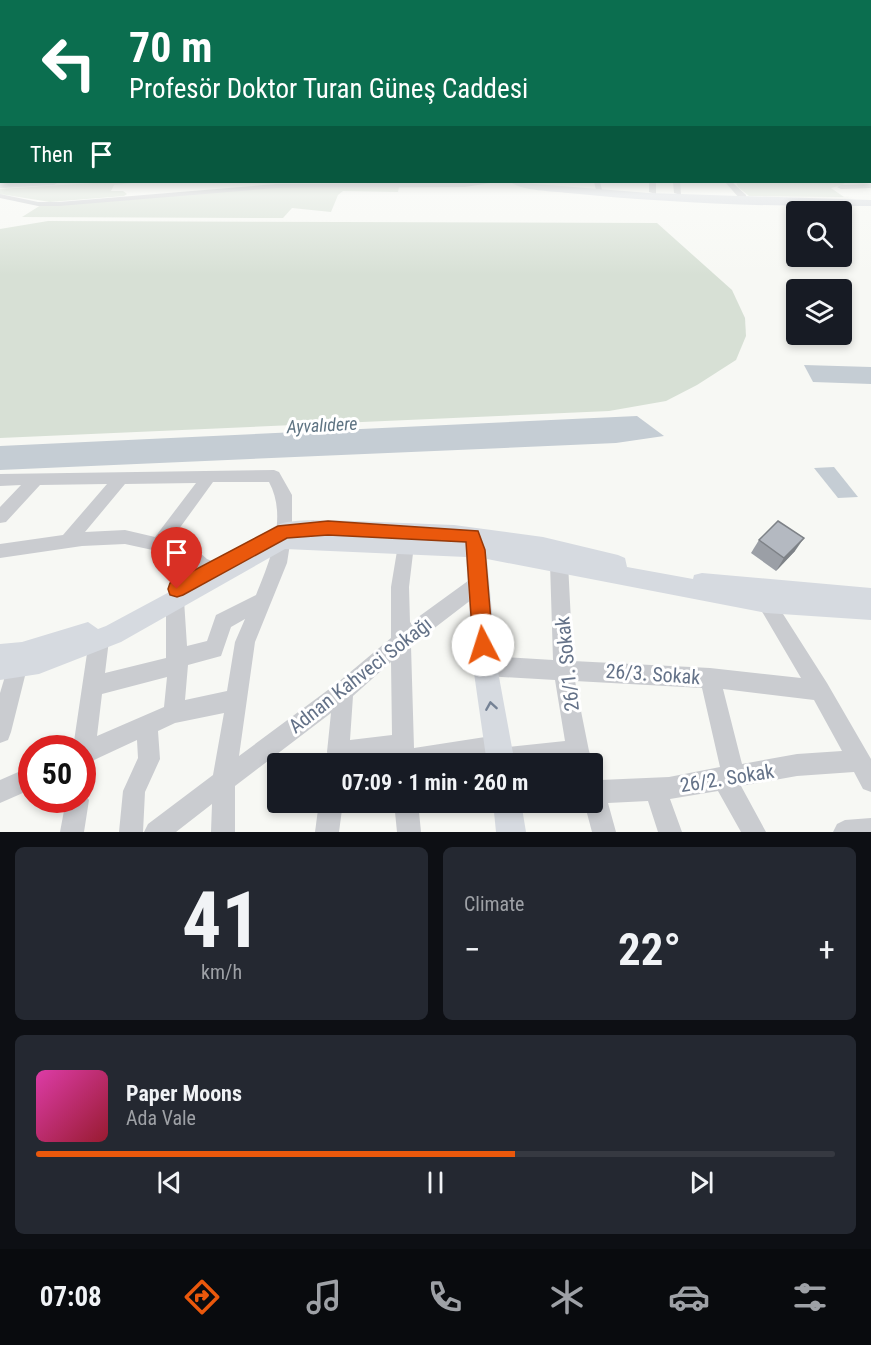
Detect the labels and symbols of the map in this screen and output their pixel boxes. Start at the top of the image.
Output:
water label: Ayvalıdere [285,413,358,437]
pin [151,527,202,589]
street label: Adnan Kahveci Sokağı [284,612,436,738]
position arrow [451,613,515,677]
street label: 26/1. Sokak [550,616,584,712]
street label: 26/3. Sokak [605,659,701,689]
one-way arrow [486,701,498,711]
speed limit sign: 50 [18,735,96,813]
street label: 26/2. Sokak [678,759,776,797]

